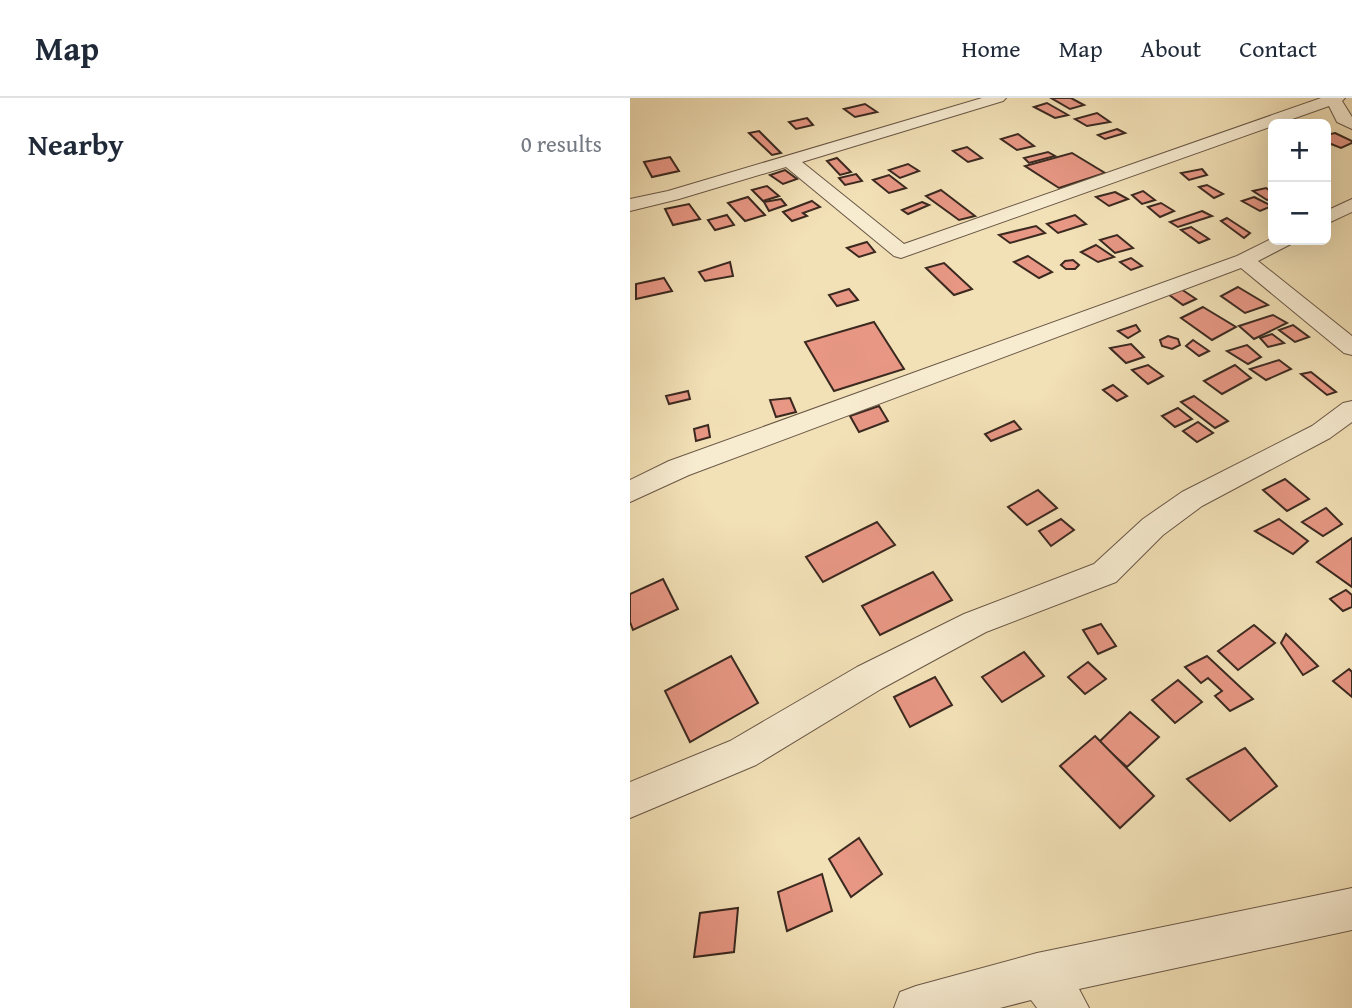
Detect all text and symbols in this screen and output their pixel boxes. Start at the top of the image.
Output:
text: Map [35,24,99,72]
text: Home [962,31,1021,66]
text: Map [1059,31,1103,66]
text: About [1141,31,1201,66]
text: Contact [1239,31,1317,66]
map controls [1268,119,1331,245]
button: + [1268,119,1331,182]
text: Nearby [28,122,124,166]
text: 0 results [521,127,602,160]
button: − [1268,182,1331,245]

